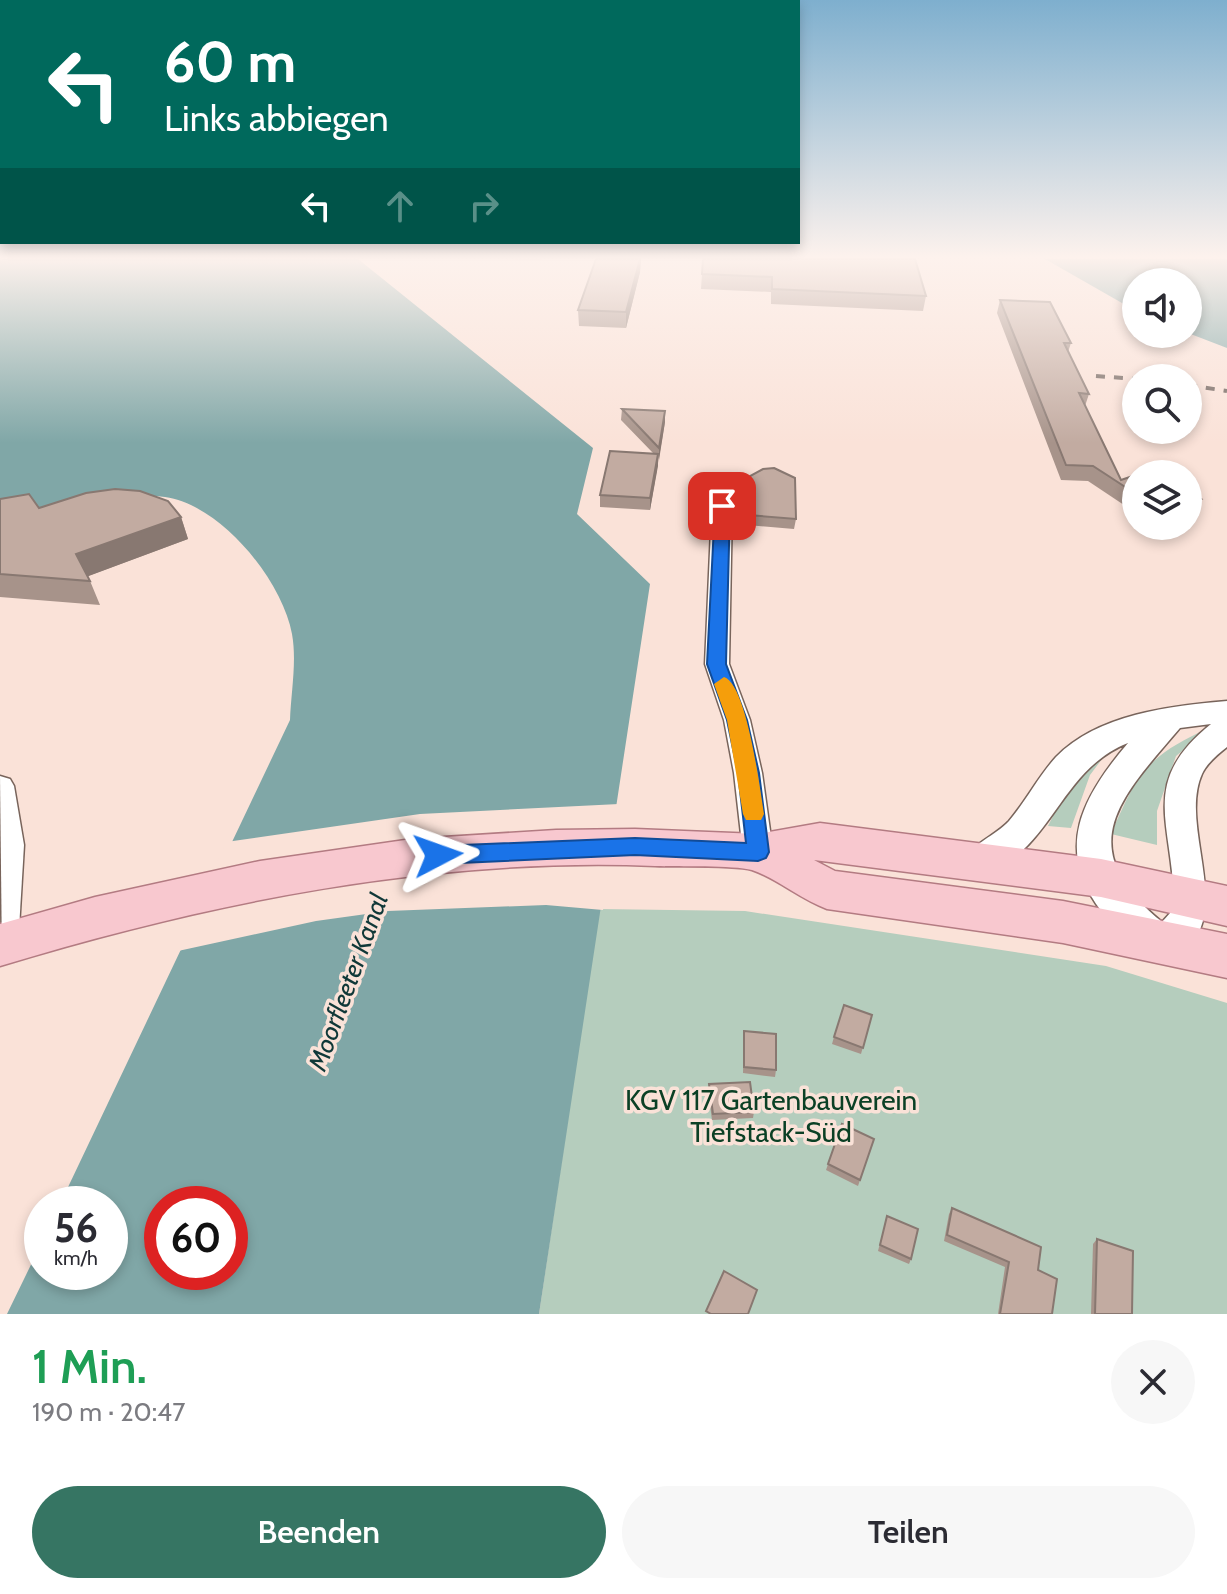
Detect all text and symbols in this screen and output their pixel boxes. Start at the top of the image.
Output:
text: 60 m [164,28,296,96]
icon: left [32,32,136,136]
text: Links abbiegen [164,96,389,140]
icon: left [294,184,338,228]
icon: ahead [378,184,422,228]
icon: right [462,184,506,228]
map controls [1122,268,1202,540]
button: sound [1122,268,1202,348]
button: search [1122,364,1202,444]
button: layers [1122,460,1202,540]
pin [688,472,756,540]
icon: arrive [700,484,744,528]
position arrow [396,813,480,897]
water label: Moorfleeter Kanal [301,889,395,1076]
park label: KGV 117 Gartenbauverein Tiefstack-Süd [625,1083,917,1149]
speed limit sign: 60 [144,1186,248,1290]
text: 56 [54,1203,98,1252]
text: km/h [54,1246,98,1270]
text: 1 Min. [32,1337,147,1395]
button: close [1111,1340,1195,1424]
text: 190 m · 20:47 [32,1396,185,1428]
button: Beenden [32,1486,606,1578]
button: Teilen [622,1486,1195,1578]

